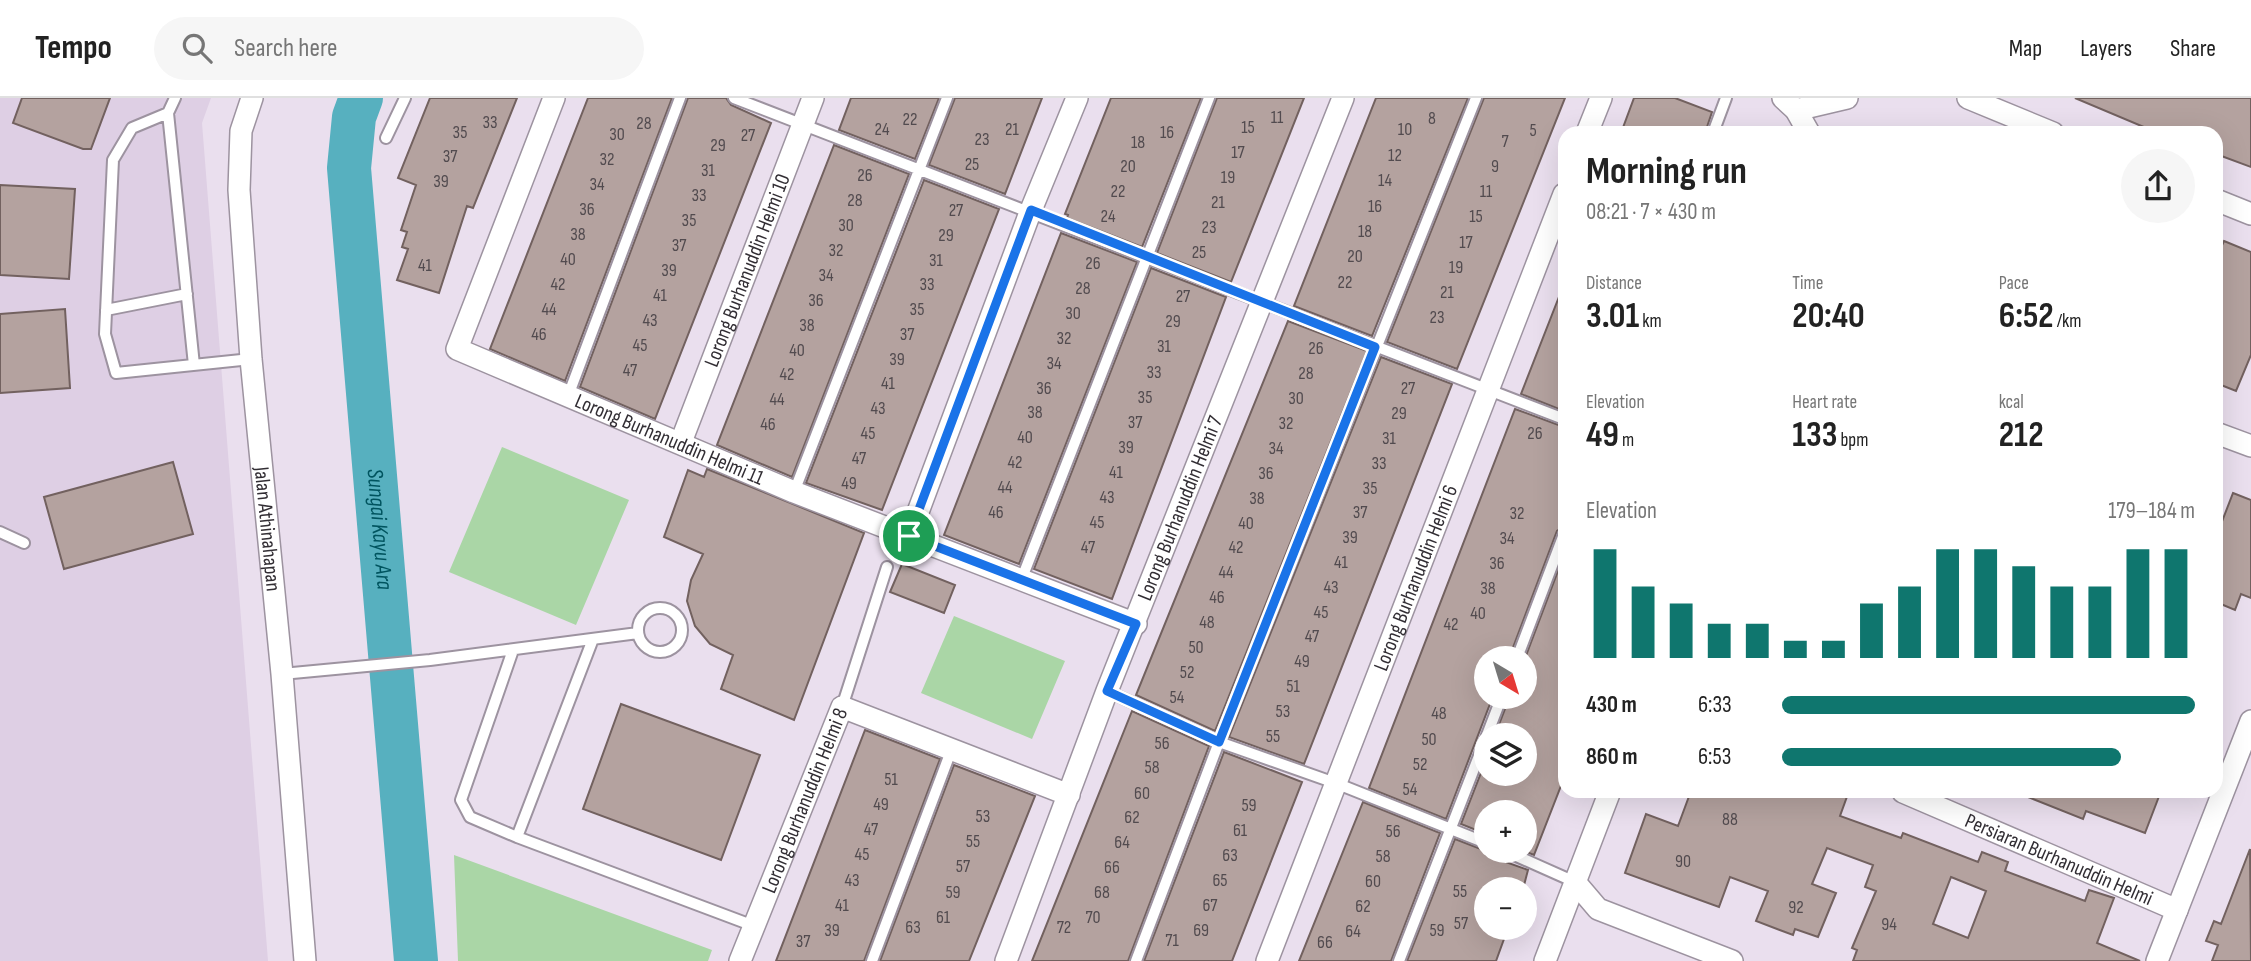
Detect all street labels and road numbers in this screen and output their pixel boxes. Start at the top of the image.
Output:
street label: Lorong Burhanuddin Helmi 10 [699,170,795,370]
street label: Lorong Burhanuddin Helmi 11 [571,388,768,491]
street label: Lorong Burhanuddin Helmi 7 [1132,412,1228,604]
street label: Jalan Athinahapan [249,464,286,592]
street label: Lorong Burhanuddin Helmi 6 [1368,481,1463,674]
street label: Lorong Burhanuddin Helmi 8 [756,704,853,897]
street label: Persiaran Burhanuddin Helmi [1961,808,2157,911]

